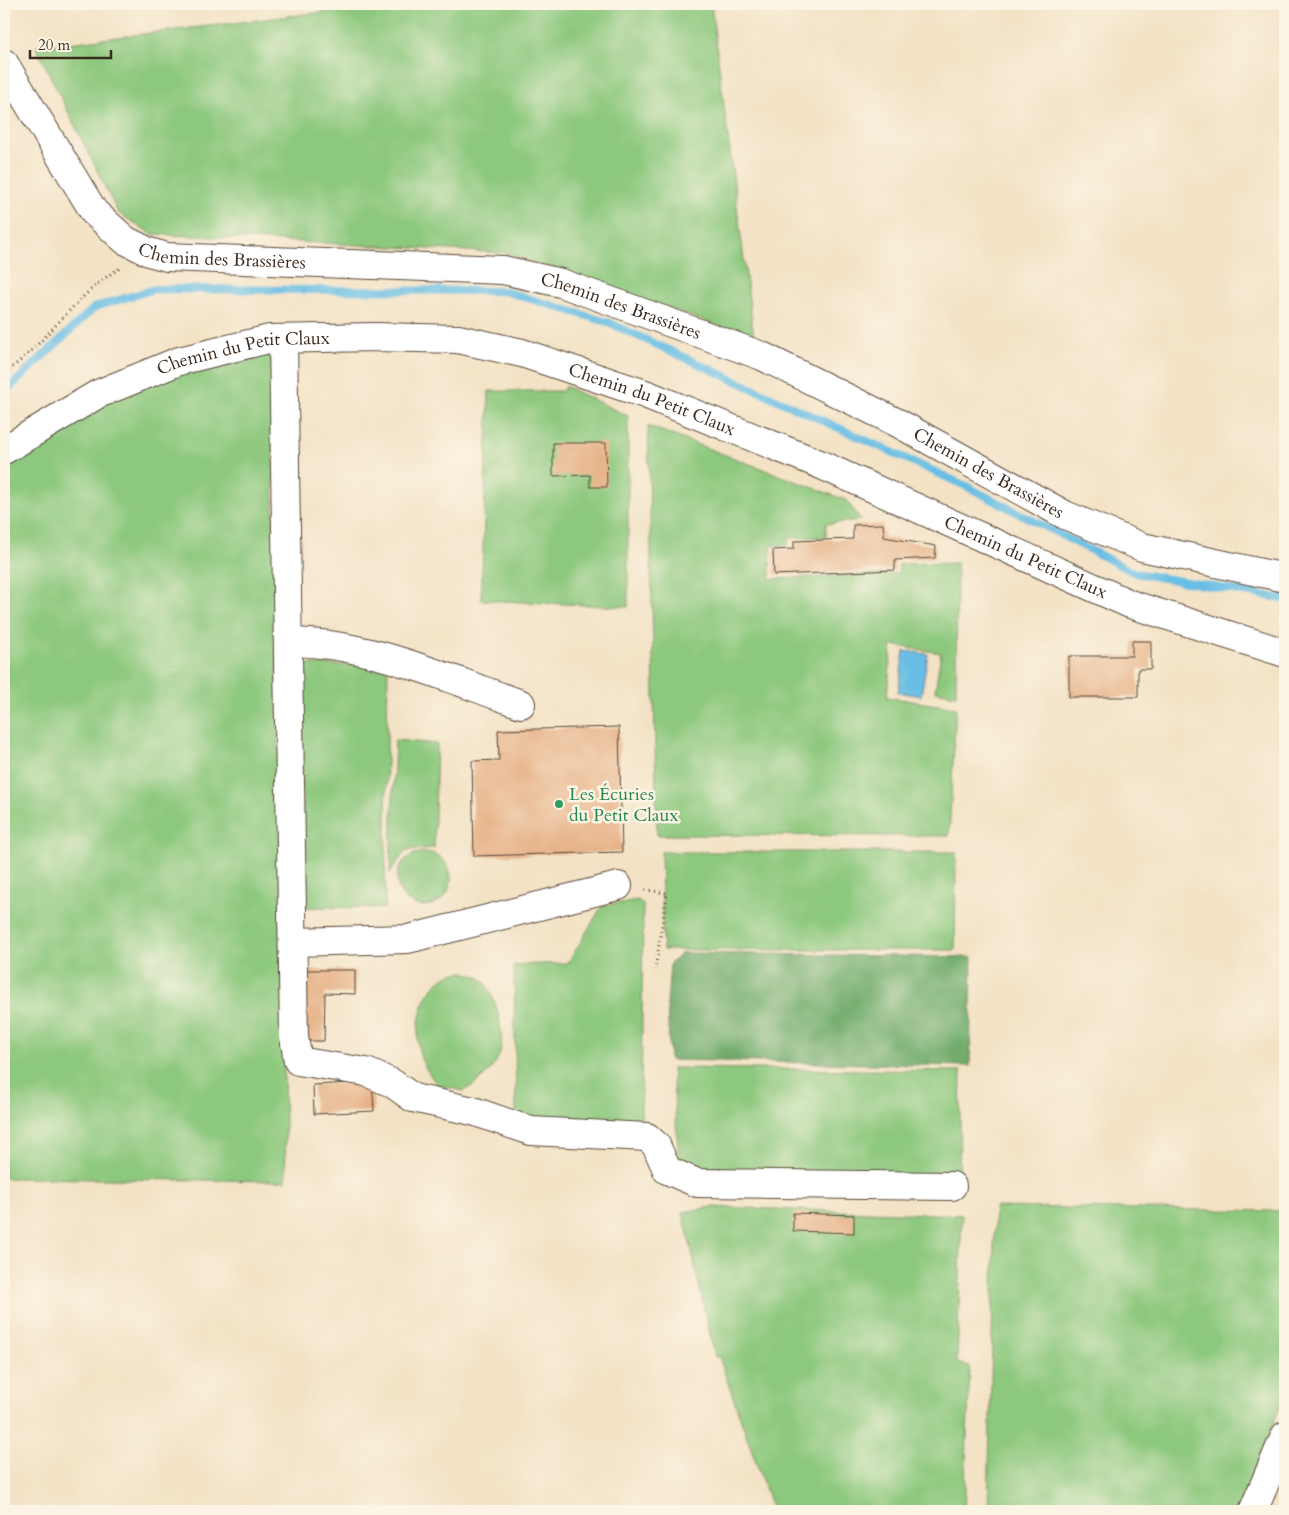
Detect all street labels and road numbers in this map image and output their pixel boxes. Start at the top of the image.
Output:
street label: Chemin des Brassières [133,236,306,275]
street label: Chemin des Brassières [538,267,704,346]
street label: Chemin du Petit Claux [153,326,330,382]
street label: Chemin du Petit Claux [565,357,739,442]
street label: Chemin des Brassières [909,422,1068,525]
street label: Chemin du Petit Claux [940,510,1111,605]

